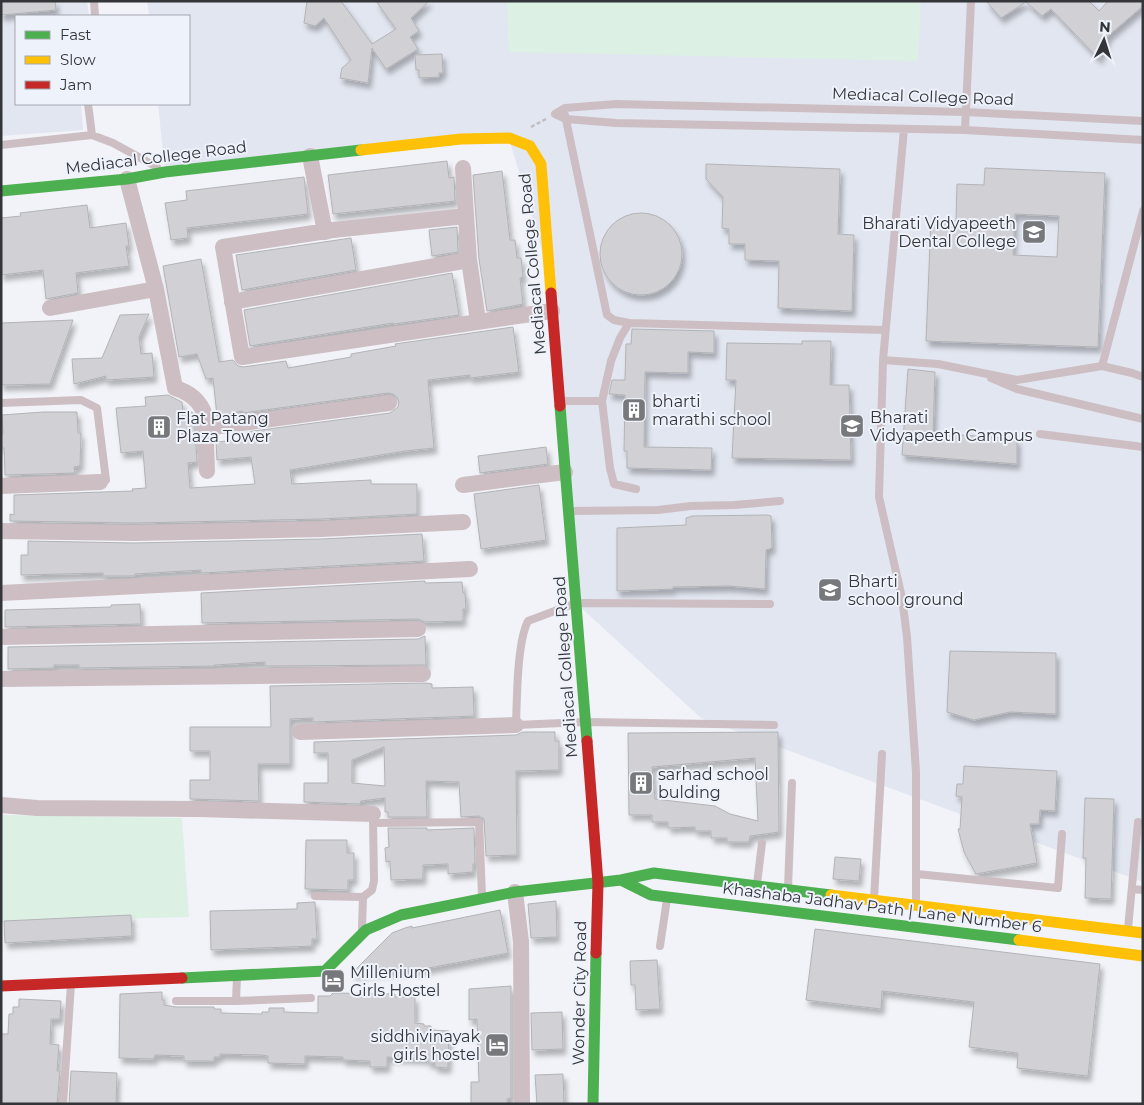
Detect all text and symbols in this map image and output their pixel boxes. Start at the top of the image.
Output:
legend [15,15,190,105]
north arrow [1079,15,1129,65]
text: N [1099,18,1111,36]
text: Fast [60,25,91,44]
text: Slow [60,50,96,69]
text: Jam [59,75,92,94]
street label: Mediacal College Road [831,84,1014,109]
street label: Mediacal College Road [64,137,248,178]
street label: Mediacal College Road [515,172,550,356]
place label: Bharati Vidyapeeth Dental College [862,214,1016,251]
school or university icon: Bharati Vidyapeeth Dental College [1021,219,1047,245]
place label: bharti marathi school [652,392,771,429]
building icon: bharti marathi school [621,397,647,423]
place label: Bharati Vidyapeeth Campus [870,408,1033,445]
place label: Flat Patang Plaza Tower [176,409,271,446]
school or university icon: Bharati Vidyapeeth Campus [839,413,865,439]
building icon: Flat Patang Plaza Tower [146,414,172,440]
place label: Bharti school ground [848,572,964,609]
street label: Mediacal College Road [550,575,581,759]
school or university icon: Bharti school ground [817,577,843,603]
place label: sarhad school bulding [658,765,769,802]
building icon: sarhad school bulding [628,770,654,796]
street label: Khashaba Jadhav Path | Lane Number 6 [721,878,1043,937]
street label: Wonder City Road [569,920,590,1066]
place label: Millenium Girls Hostel [350,963,440,1000]
hotel icon: Millenium Girls Hostel [320,968,346,994]
place label: siddhivinayak girls hostel [371,1027,480,1064]
hotel icon: siddhivinayak girls hostel [484,1032,510,1058]

